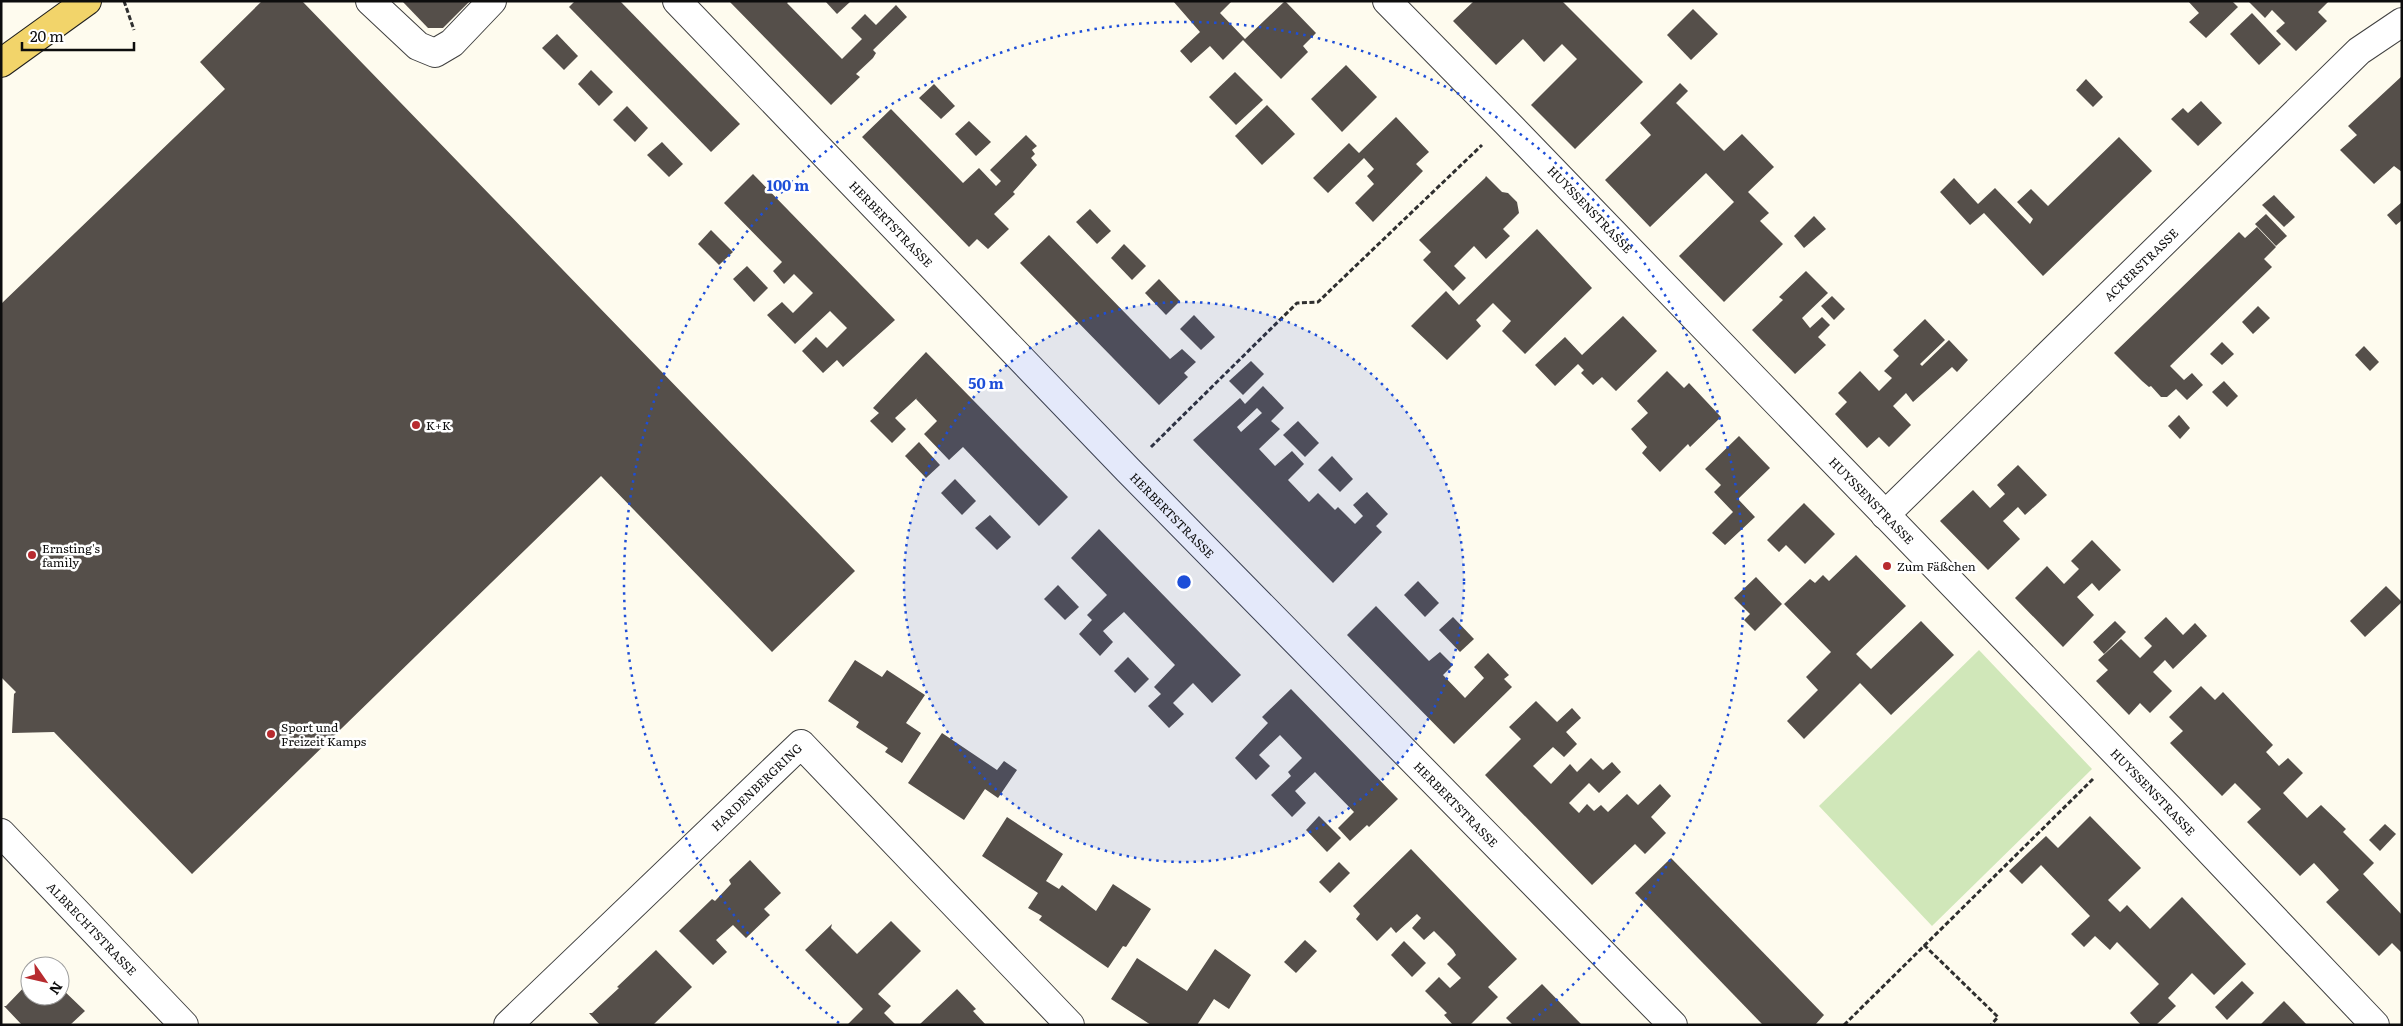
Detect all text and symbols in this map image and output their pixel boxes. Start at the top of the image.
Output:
scale bar [22,20,135,52]
text: 20 m [30,24,64,47]
street label: HUYSSENSTRASSE [1544,161,1637,257]
text: 100 m [767,173,809,196]
street label: HERBERTSTRASSE [845,176,937,271]
street label: ACKERSTRASSE [2100,224,2182,305]
text: 50 m [968,371,1004,394]
place label: K+K [426,416,451,434]
marker: K+K [410,419,422,431]
street label: HUYSSENSTRASSE [1825,453,1919,548]
street label: HERBERTSTRASSE [1126,468,1219,562]
place label: Ernsting's family [42,539,100,571]
marker: Ernsting's family [26,549,38,561]
place label: Zum Fäßchen [1897,557,1976,575]
marker: Zum Fäßchen [1881,560,1893,572]
centre of rings [1175,573,1193,591]
place label: Sport und Freizeit Kamps [281,718,367,750]
marker: Sport und Freizeit Kamps [265,728,277,740]
street label: HARDENBERGRING [707,739,806,835]
street label: HUYSSENSTRASSE [2107,744,2200,840]
street label: HERBERTSTRASSE [1410,757,1503,851]
street label: ALBRECHTSTRASSE [43,878,141,980]
north arrow [20,956,70,1006]
text: N [45,978,68,999]

